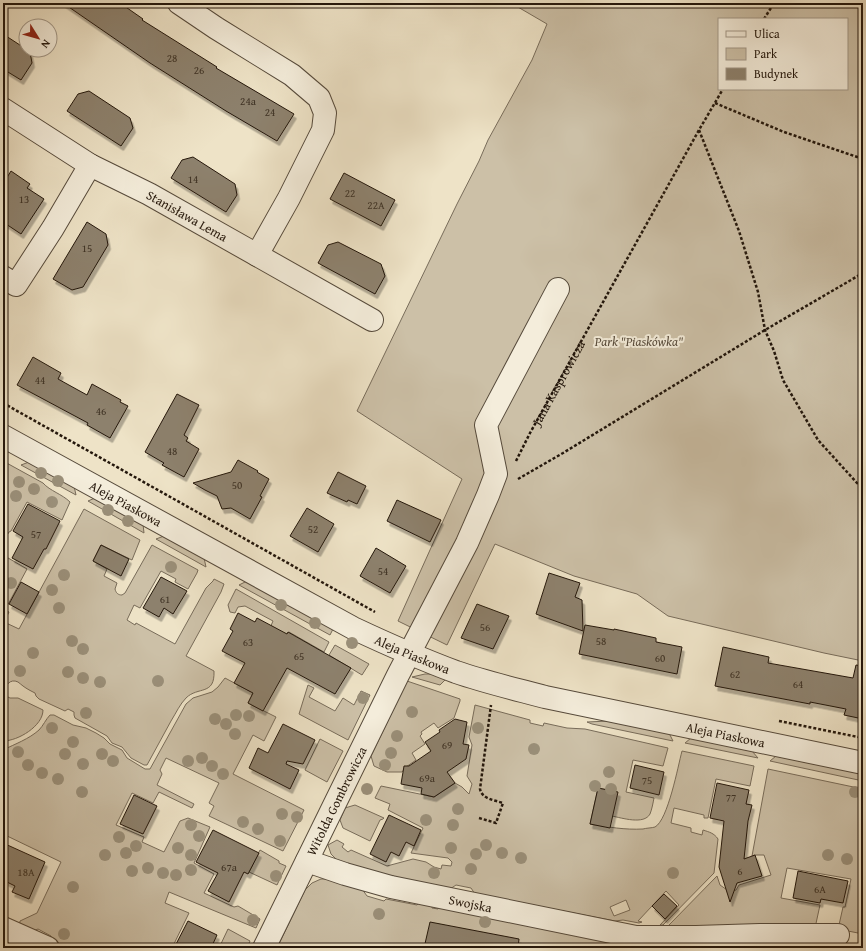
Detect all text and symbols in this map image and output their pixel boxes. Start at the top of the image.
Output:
north arrow [18,18,58,58]
legend [718,18,848,90]
text: Ulica [754,25,780,42]
text: N [37,36,55,52]
text: Park [754,45,778,62]
house number: 28 [167,50,177,66]
house number: 26 [194,62,204,78]
text: Budynek [754,65,799,82]
house number: 24a [240,93,257,109]
house number: 24 [265,104,275,120]
house number: 14 [188,171,198,187]
street label: Stanisława Lema [143,185,232,246]
house number: 22 [345,185,355,201]
house number: 13 [19,191,29,207]
house number: 22A [367,197,385,213]
house number: 15 [82,240,92,256]
park label: Park "Piaskówka" [594,332,683,351]
street label: Jana Kasprowicza [526,336,590,430]
house number: 44 [35,372,45,388]
house number: 46 [96,403,106,419]
house number: 48 [167,443,177,459]
street label: Aleja Piaskowa [86,476,166,531]
house number: 50 [232,477,242,493]
house number: 52 [308,521,318,537]
house number: 57 [31,526,41,542]
house number: 54 [378,563,388,579]
house number: 61 [160,591,170,607]
house number: 56 [480,619,490,635]
street label: Aleja Piaskowa [372,630,453,679]
house number: 58 [596,633,606,649]
house number: 63 [243,634,253,650]
house number: 65 [294,648,304,664]
house number: 60 [655,650,665,666]
house number: 62 [730,666,740,682]
house number: 64 [793,676,803,692]
street label: Aleja Piaskowa [684,717,767,752]
house number: 69 [442,737,452,753]
street label: Witolda Gombrowicza [301,742,371,859]
house number: 69a [419,770,436,786]
house number: 75 [642,772,652,788]
house number: 77 [726,789,736,805]
house number: 67a [221,859,238,875]
house number: 6 [737,863,743,879]
house number: 18A [17,864,35,880]
house number: 6A [814,881,826,897]
street label: Swojska [447,890,494,917]

